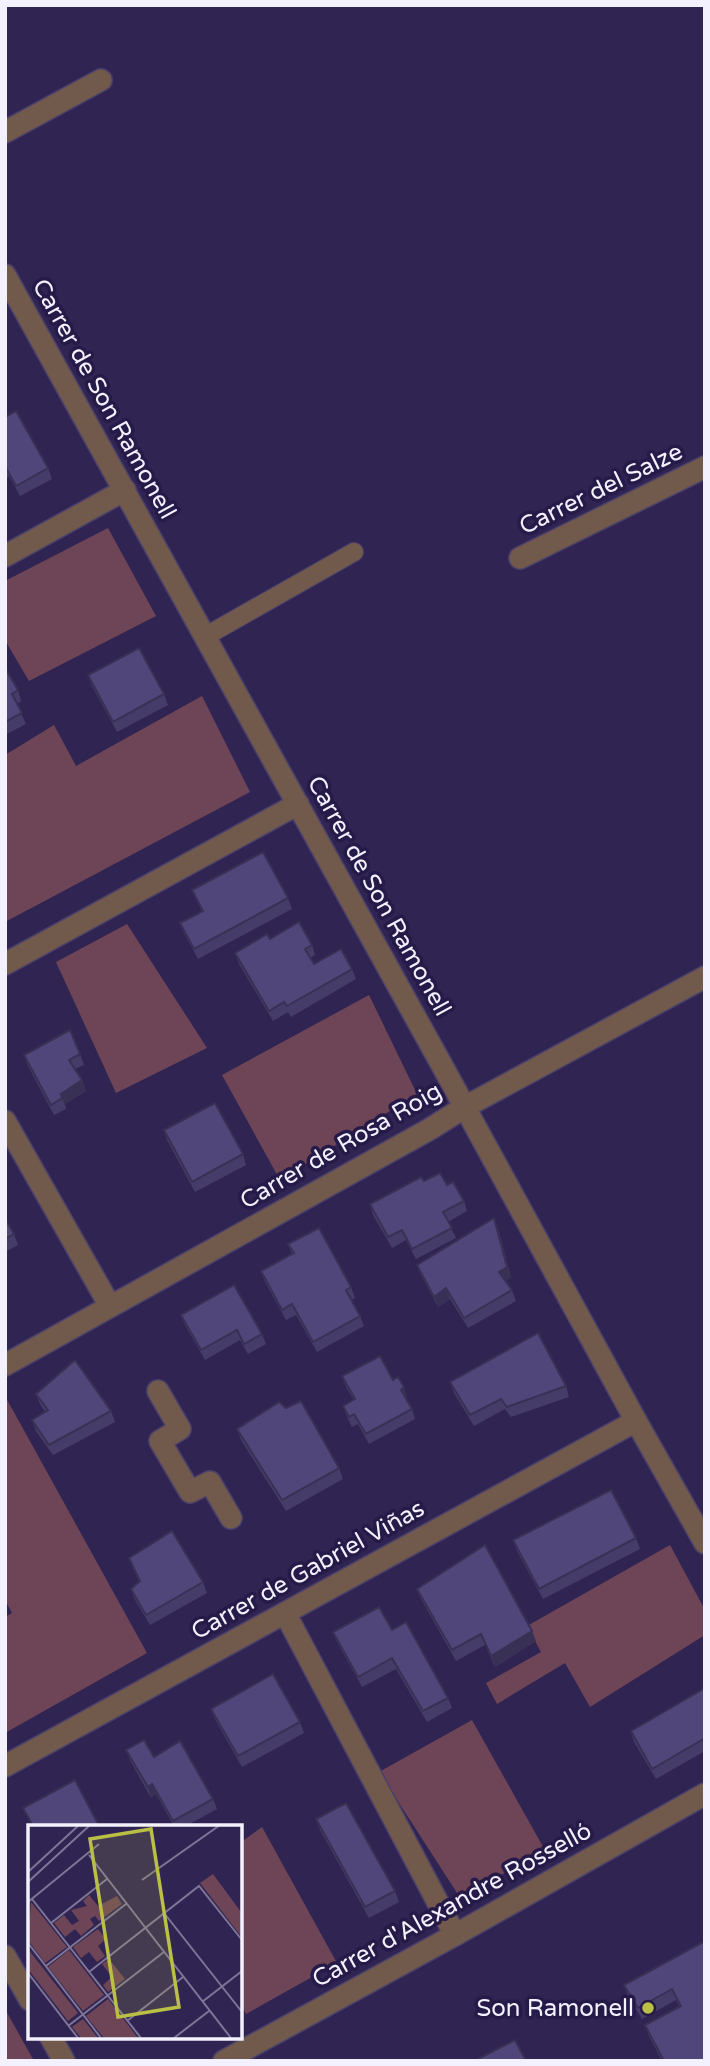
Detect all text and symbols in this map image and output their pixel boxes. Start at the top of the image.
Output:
street label: Carrer de Son Ramonell [26,274,182,524]
street label: Carrer del Salze [515,437,687,541]
street label: Carrer de Son Ramonell [301,771,457,1021]
street label: Carrer de Rosa Roig [235,1076,447,1216]
street label: Carrer de Gabriel Viñas [186,1494,430,1646]
street label: Carrer d'Alexandre Rosselló [307,1816,597,1994]
inset map [28,1825,242,2038]
place label: Son Ramonell [476,1994,634,2023]
marker: Son Ramonell [640,2000,656,2016]

